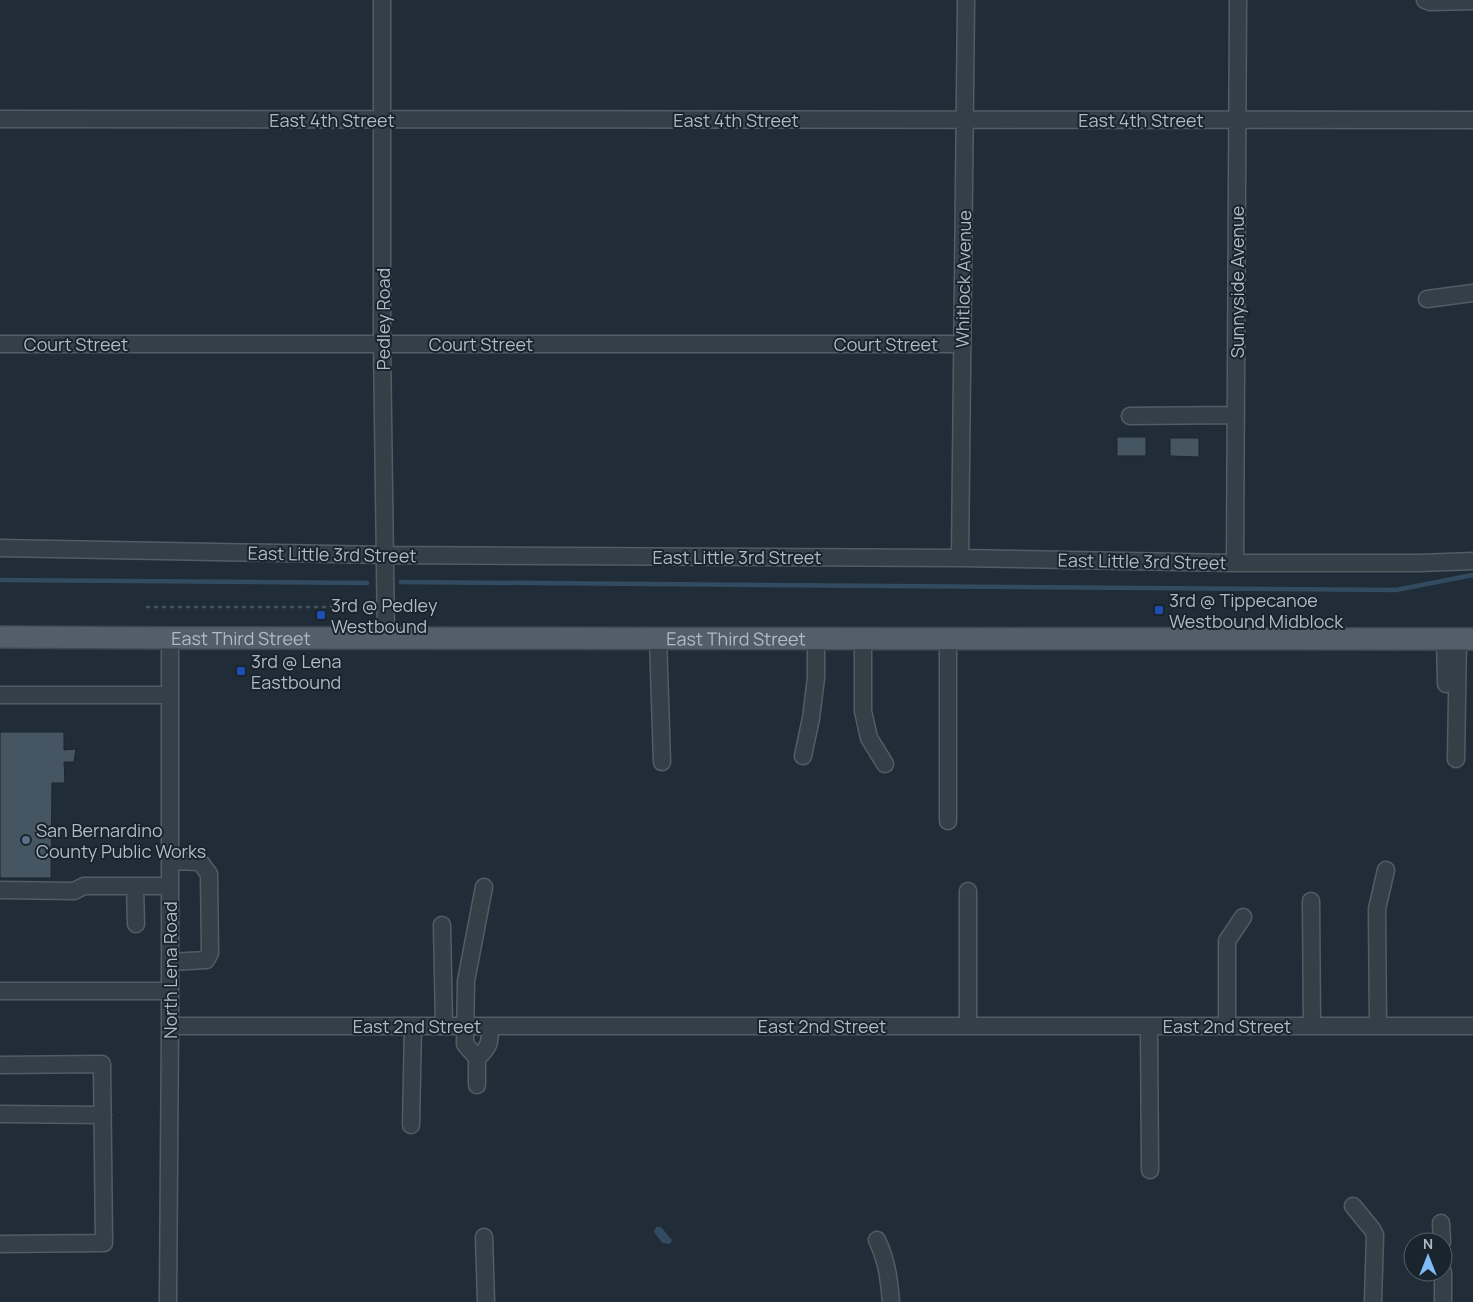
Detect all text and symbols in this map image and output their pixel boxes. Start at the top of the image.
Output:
street label: East 4th Street [269,108,395,132]
street label: East 4th Street [673,108,799,132]
street label: East 4th Street [1078,108,1204,132]
street label: Sunnyside Avenue [1225,206,1249,358]
street label: Whitlock Avenue [950,210,976,348]
street label: Pedley Road [371,268,395,370]
street label: Court Street [24,332,128,356]
street label: Court Street [429,332,533,356]
street label: Court Street [834,332,938,356]
street label: East Little 3rd Street [247,541,417,567]
street label: East Little 3rd Street [653,545,821,569]
street label: East Little 3rd Street [1057,548,1227,574]
place label: 3rd @ Tippecanoe Westbound Midblock [1169,588,1344,633]
place label: 3rd @ Pedley Westbound [331,593,438,638]
marker: 3rd @ Tippecanoe Westbound Midblock [1153,604,1165,616]
marker: 3rd @ Pedley Westbound [315,609,327,621]
street label: East Third Street [171,626,311,650]
street label: East Third Street [666,626,806,650]
place label: 3rd @ Lena Eastbound [251,649,342,694]
marker: 3rd @ Lena Eastbound [235,665,247,677]
place label: San Bernardino County Public Works [36,818,206,863]
marker: San Bernardino County Public Works [20,834,32,846]
street label: North Lena Road [158,901,182,1039]
street label: East 2nd Street [353,1014,481,1038]
street label: East 2nd Street [758,1014,886,1038]
street label: East 2nd Street [1163,1014,1291,1038]
north arrow [1403,1232,1453,1282]
text: N [1423,1234,1433,1253]

